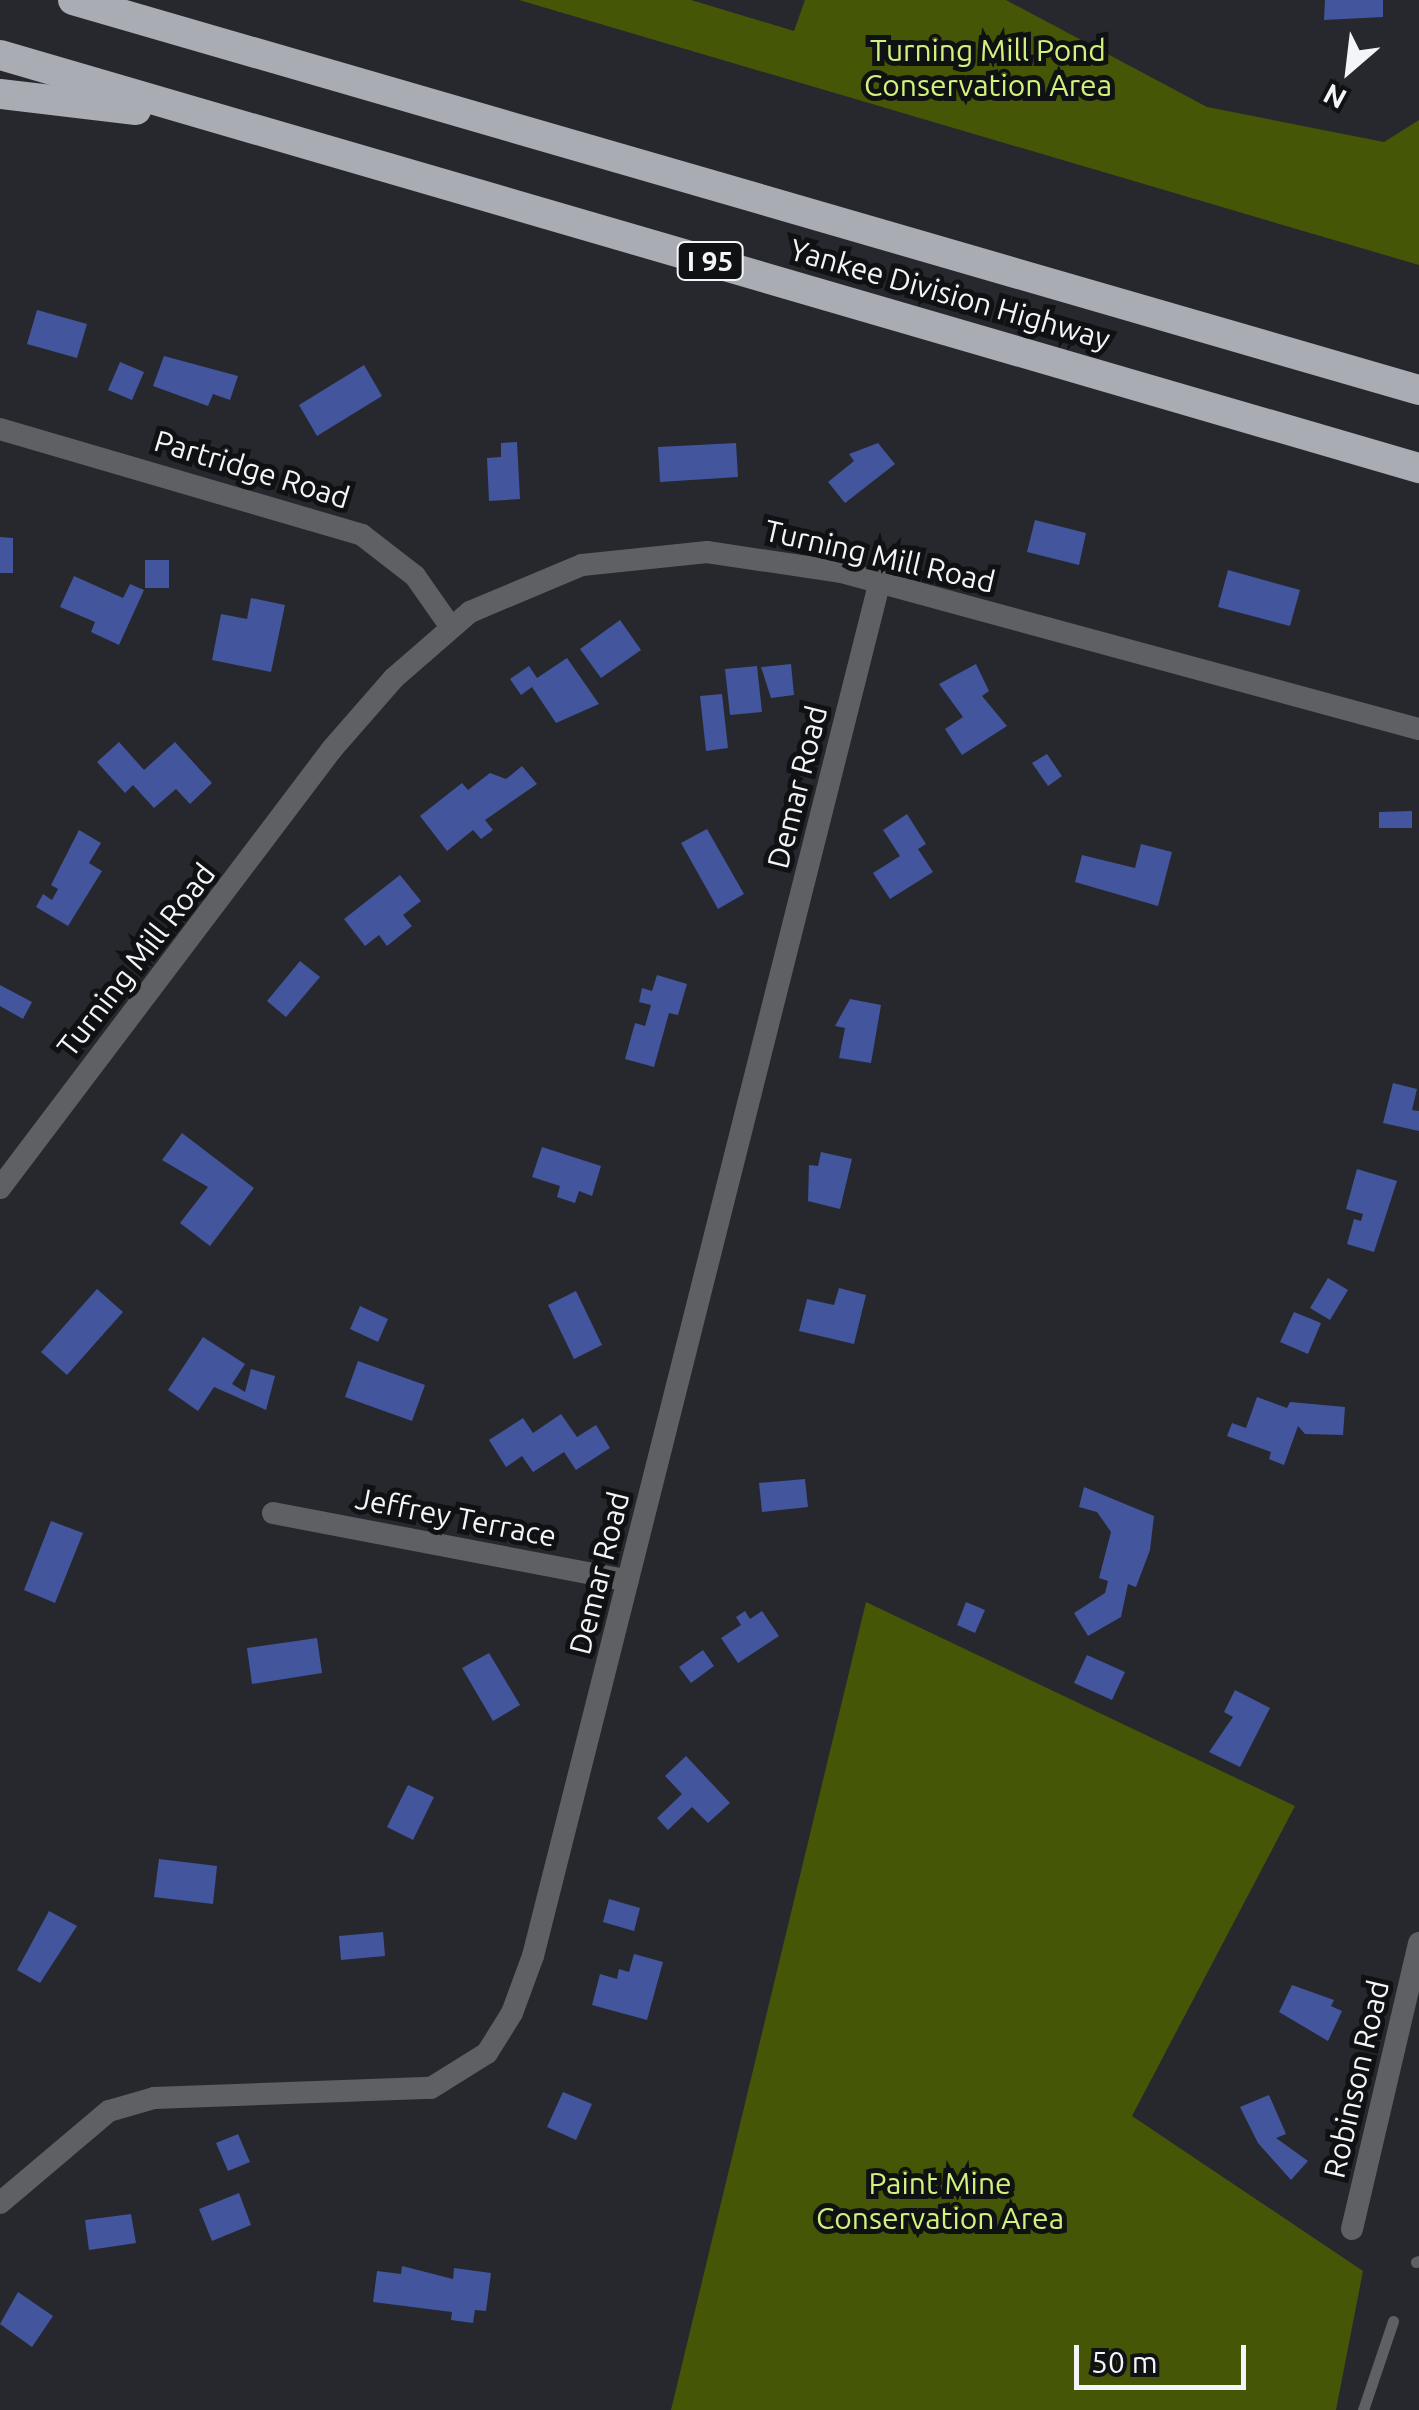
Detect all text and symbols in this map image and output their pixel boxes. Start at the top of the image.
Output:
north arrow [1299,20,1399,120]
park label: Turning Mill Pond Conservation Area [864,32,1112,102]
text: N [1318,78,1351,116]
street label: Yankee Division Highway [786,231,1114,357]
road number: I 95 [675,238,745,284]
street label: Partridge Road [150,422,354,516]
street label: Turning Mill Road [761,512,999,600]
street label: Demar Road [759,702,835,872]
street label: Turning Mill Road [49,856,223,1064]
street label: Jeffrey Terrace [353,1480,559,1554]
street label: Demar Road [561,1488,637,1658]
street label: Robinson Road [1316,1977,1396,2181]
park label: Paint Mine Conservation Area [816,2165,1064,2236]
scale bar [1079,2325,1252,2387]
text: 50 m [1091,2345,1158,2379]

